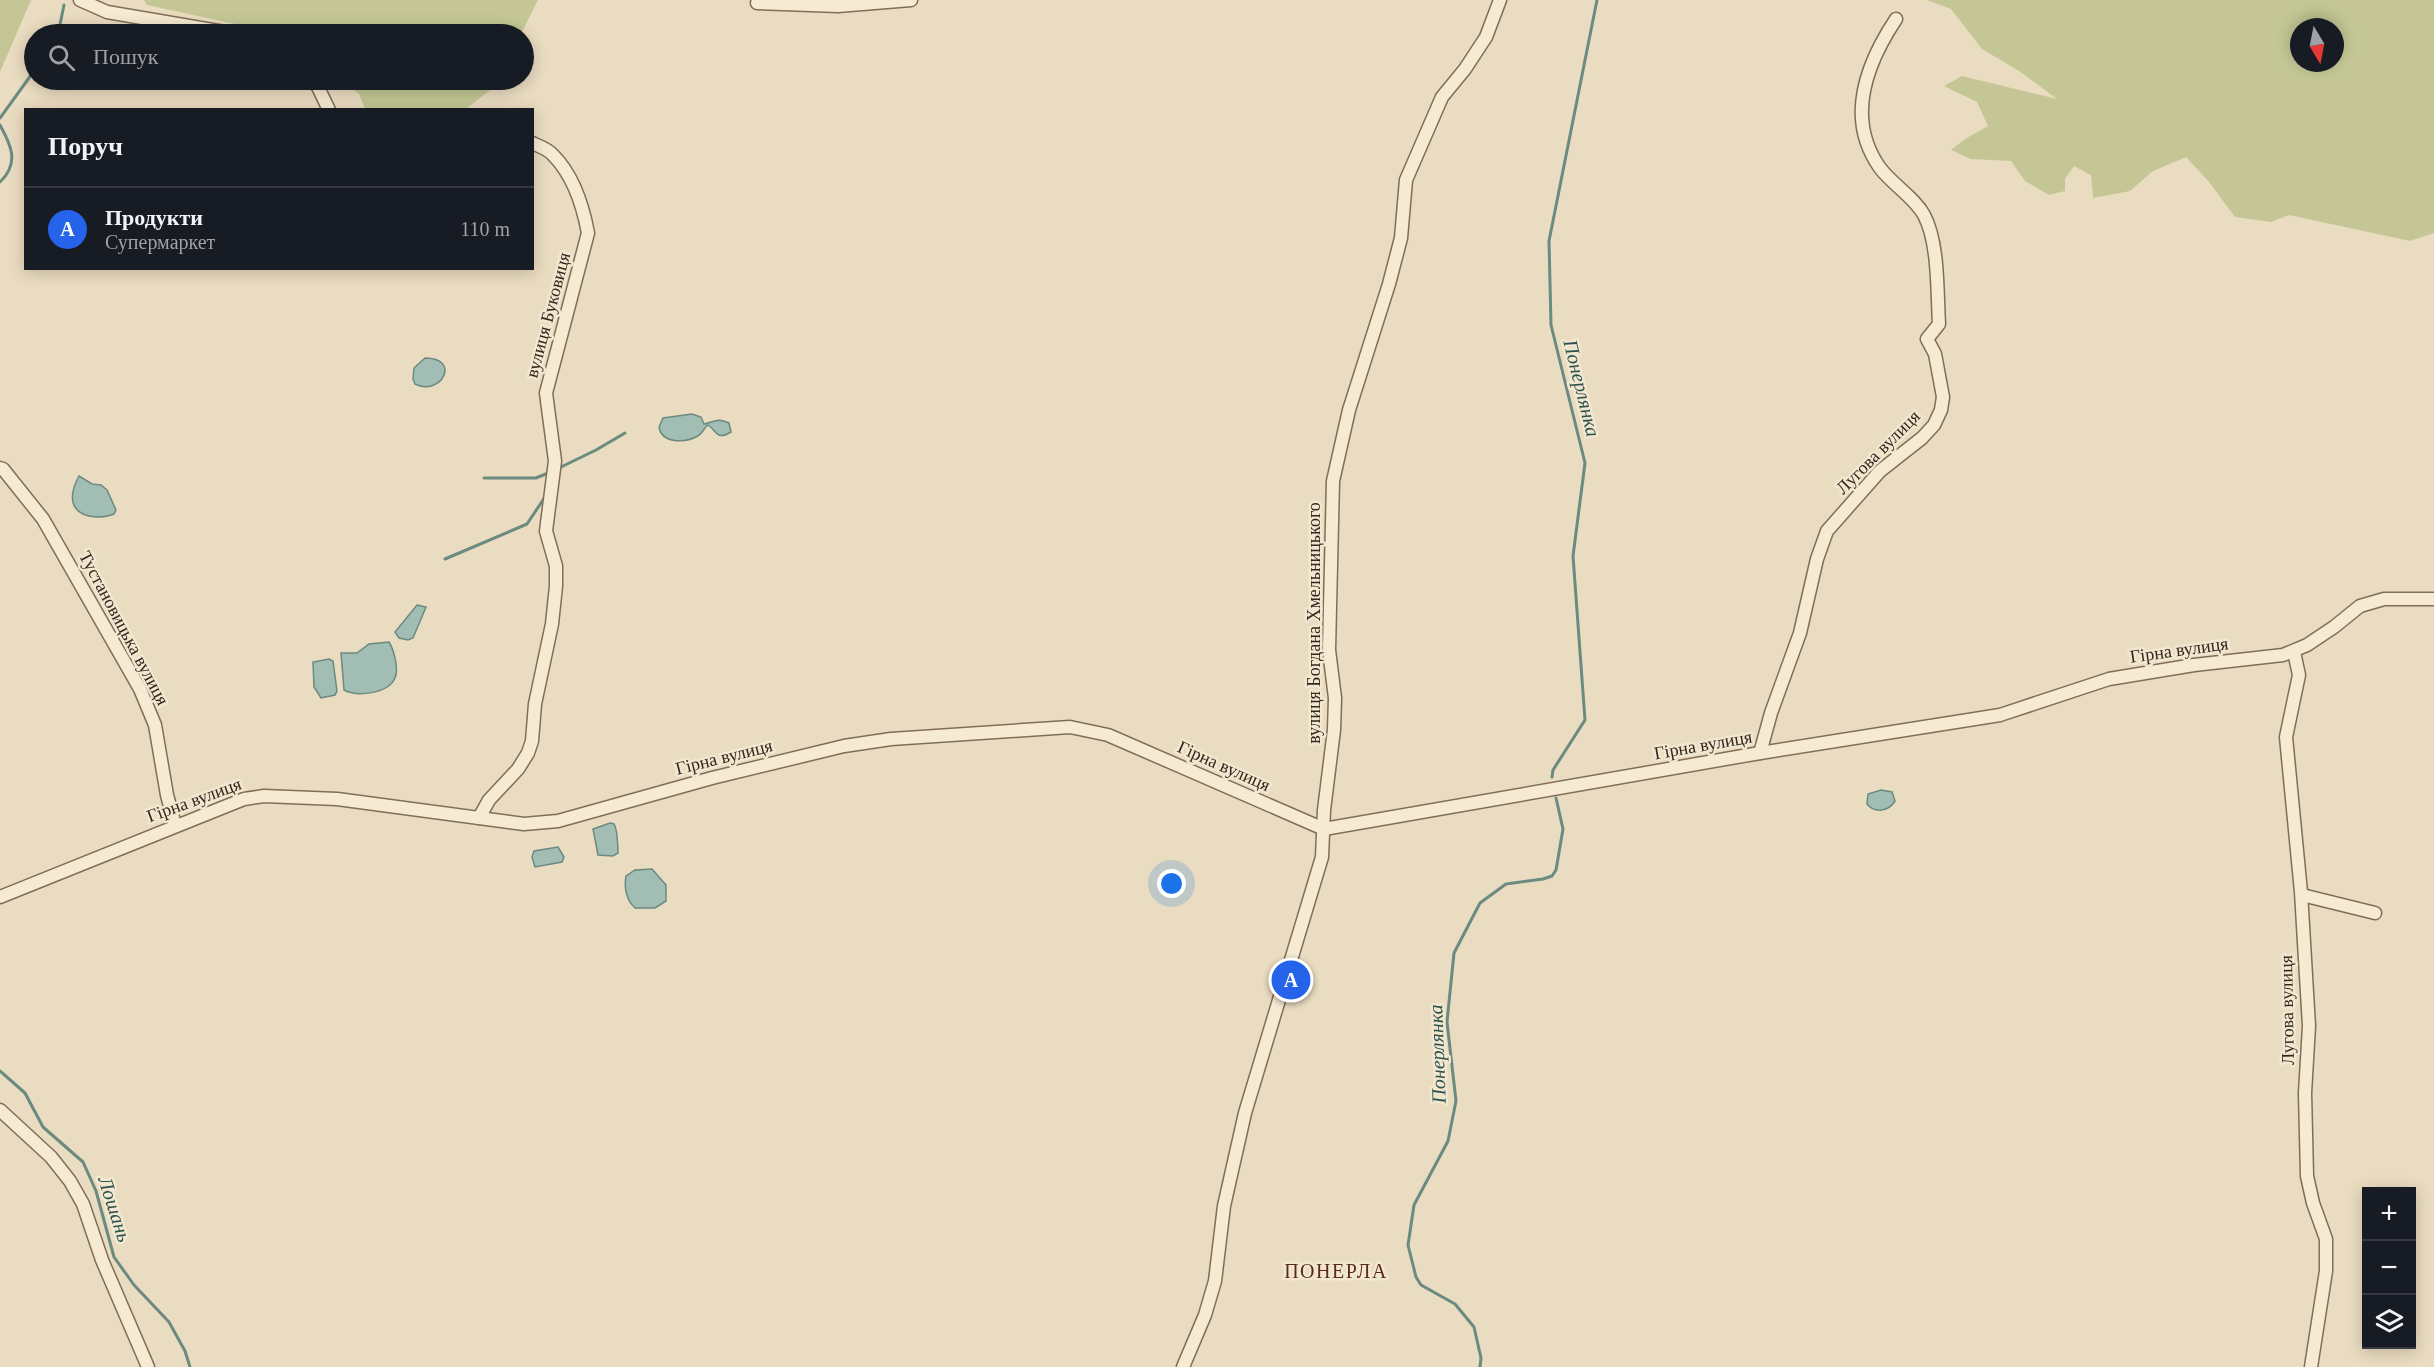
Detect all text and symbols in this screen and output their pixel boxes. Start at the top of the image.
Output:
north arrow [2290,18,2344,72]
search box [24,24,534,90]
icon: search [45,41,78,74]
text: Пошук [93,44,159,69]
text: Поруч [48,132,123,161]
text: Продукти [105,205,203,230]
text: A [60,218,75,240]
text: 110 m [460,218,510,240]
text: Супермаркет [105,231,215,253]
street label: вулиця Буковиця [522,250,574,380]
water label: Понерлянка [1558,336,1605,439]
street label: Лугова вулиця [1832,406,1924,498]
street label: вулиця Богдана Хмельницького [1304,502,1324,744]
street label: Тустановицька вулиця [75,548,173,708]
street label: Гірна вулиця [2129,633,2229,667]
street label: Гірна вулиця [1652,727,1754,763]
street label: Гірна вулиця [673,735,775,779]
street label: Гірна вулиця [1175,737,1273,795]
street label: Гірна вулиця [144,774,244,826]
your location [1157,869,1186,898]
street label: Лугова вулиця [2276,955,2298,1065]
pin: A [1272,958,1310,1002]
water label: Понерлянка [1424,1004,1451,1105]
water label: Лошань [94,1172,136,1245]
map controls [2362,1187,2416,1349]
button: + [2362,1187,2416,1241]
button: − [2362,1241,2416,1295]
district label: ПОНЕРЛА [1284,1260,1388,1282]
button: layers [2362,1295,2416,1349]

